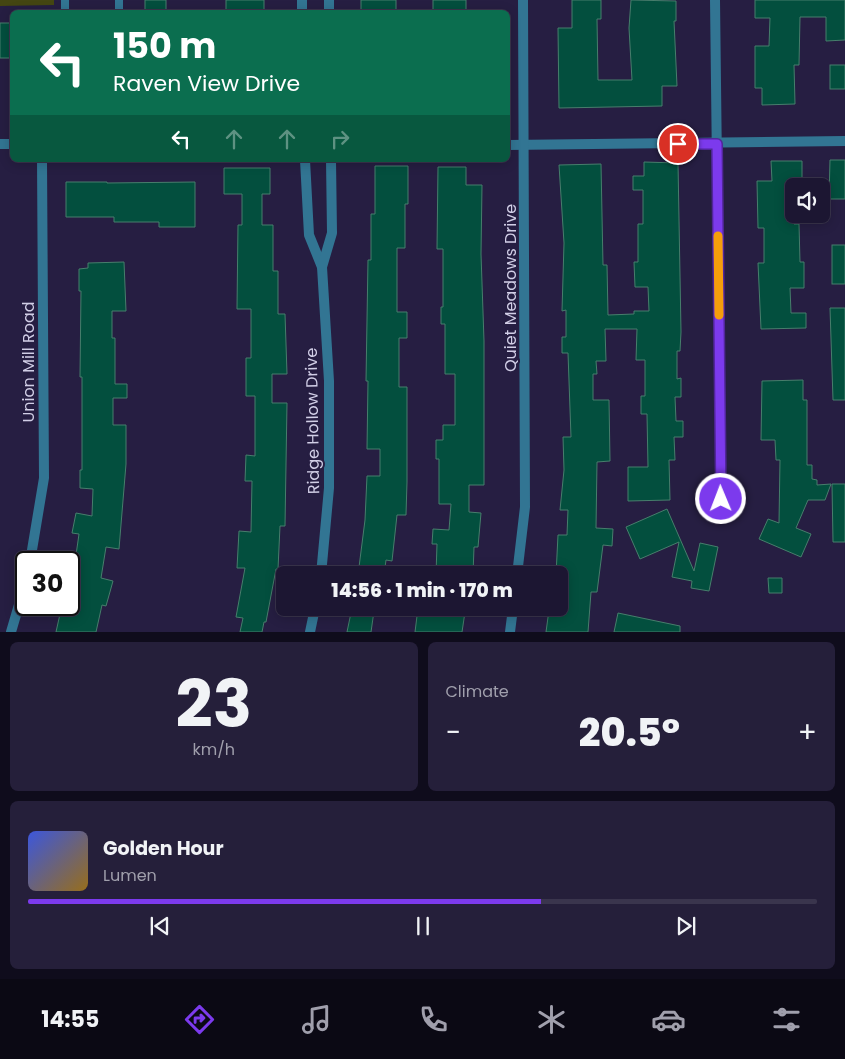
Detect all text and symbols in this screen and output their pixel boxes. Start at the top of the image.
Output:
text: 150 m [113,21,216,70]
icon: left [30,30,95,95]
text: Raven View Drive [113,68,300,99]
pin [657,123,699,165]
icon: left [167,125,195,153]
icon: ahead [220,125,248,153]
icon: ahead [273,125,301,153]
icon: right [326,125,354,153]
icon: arrive [664,130,692,158]
map controls [785,178,830,223]
button: sound [785,178,830,223]
street label: Quiet Meadows Drive [499,204,522,372]
street label: Union Mill Road [17,301,40,423]
street label: Ridge Hollow Drive [300,348,325,494]
position arrow [694,472,746,524]
speed limit sign: 30 [15,551,80,616]
text: 14:56 · 1 min · 170 m [331,577,513,604]
text: 23 [176,659,252,750]
text: Climate [446,680,509,703]
text: 20.5° [579,706,680,759]
text: − [446,713,461,752]
text: + [798,713,817,752]
text: km/h [192,738,235,761]
text: Golden Hour [103,835,224,862]
text: Lumen [103,864,157,887]
icon: previous [146,912,174,940]
icon: pause [409,912,437,940]
icon: next [672,912,700,940]
icon: directions [182,1002,217,1037]
icon: music [299,1002,334,1037]
icon: phone [416,1002,451,1037]
icon: climate [534,1002,569,1037]
icon: car [651,1002,686,1037]
icon: filters [769,1002,804,1037]
text: 14:55 [41,1004,99,1035]

